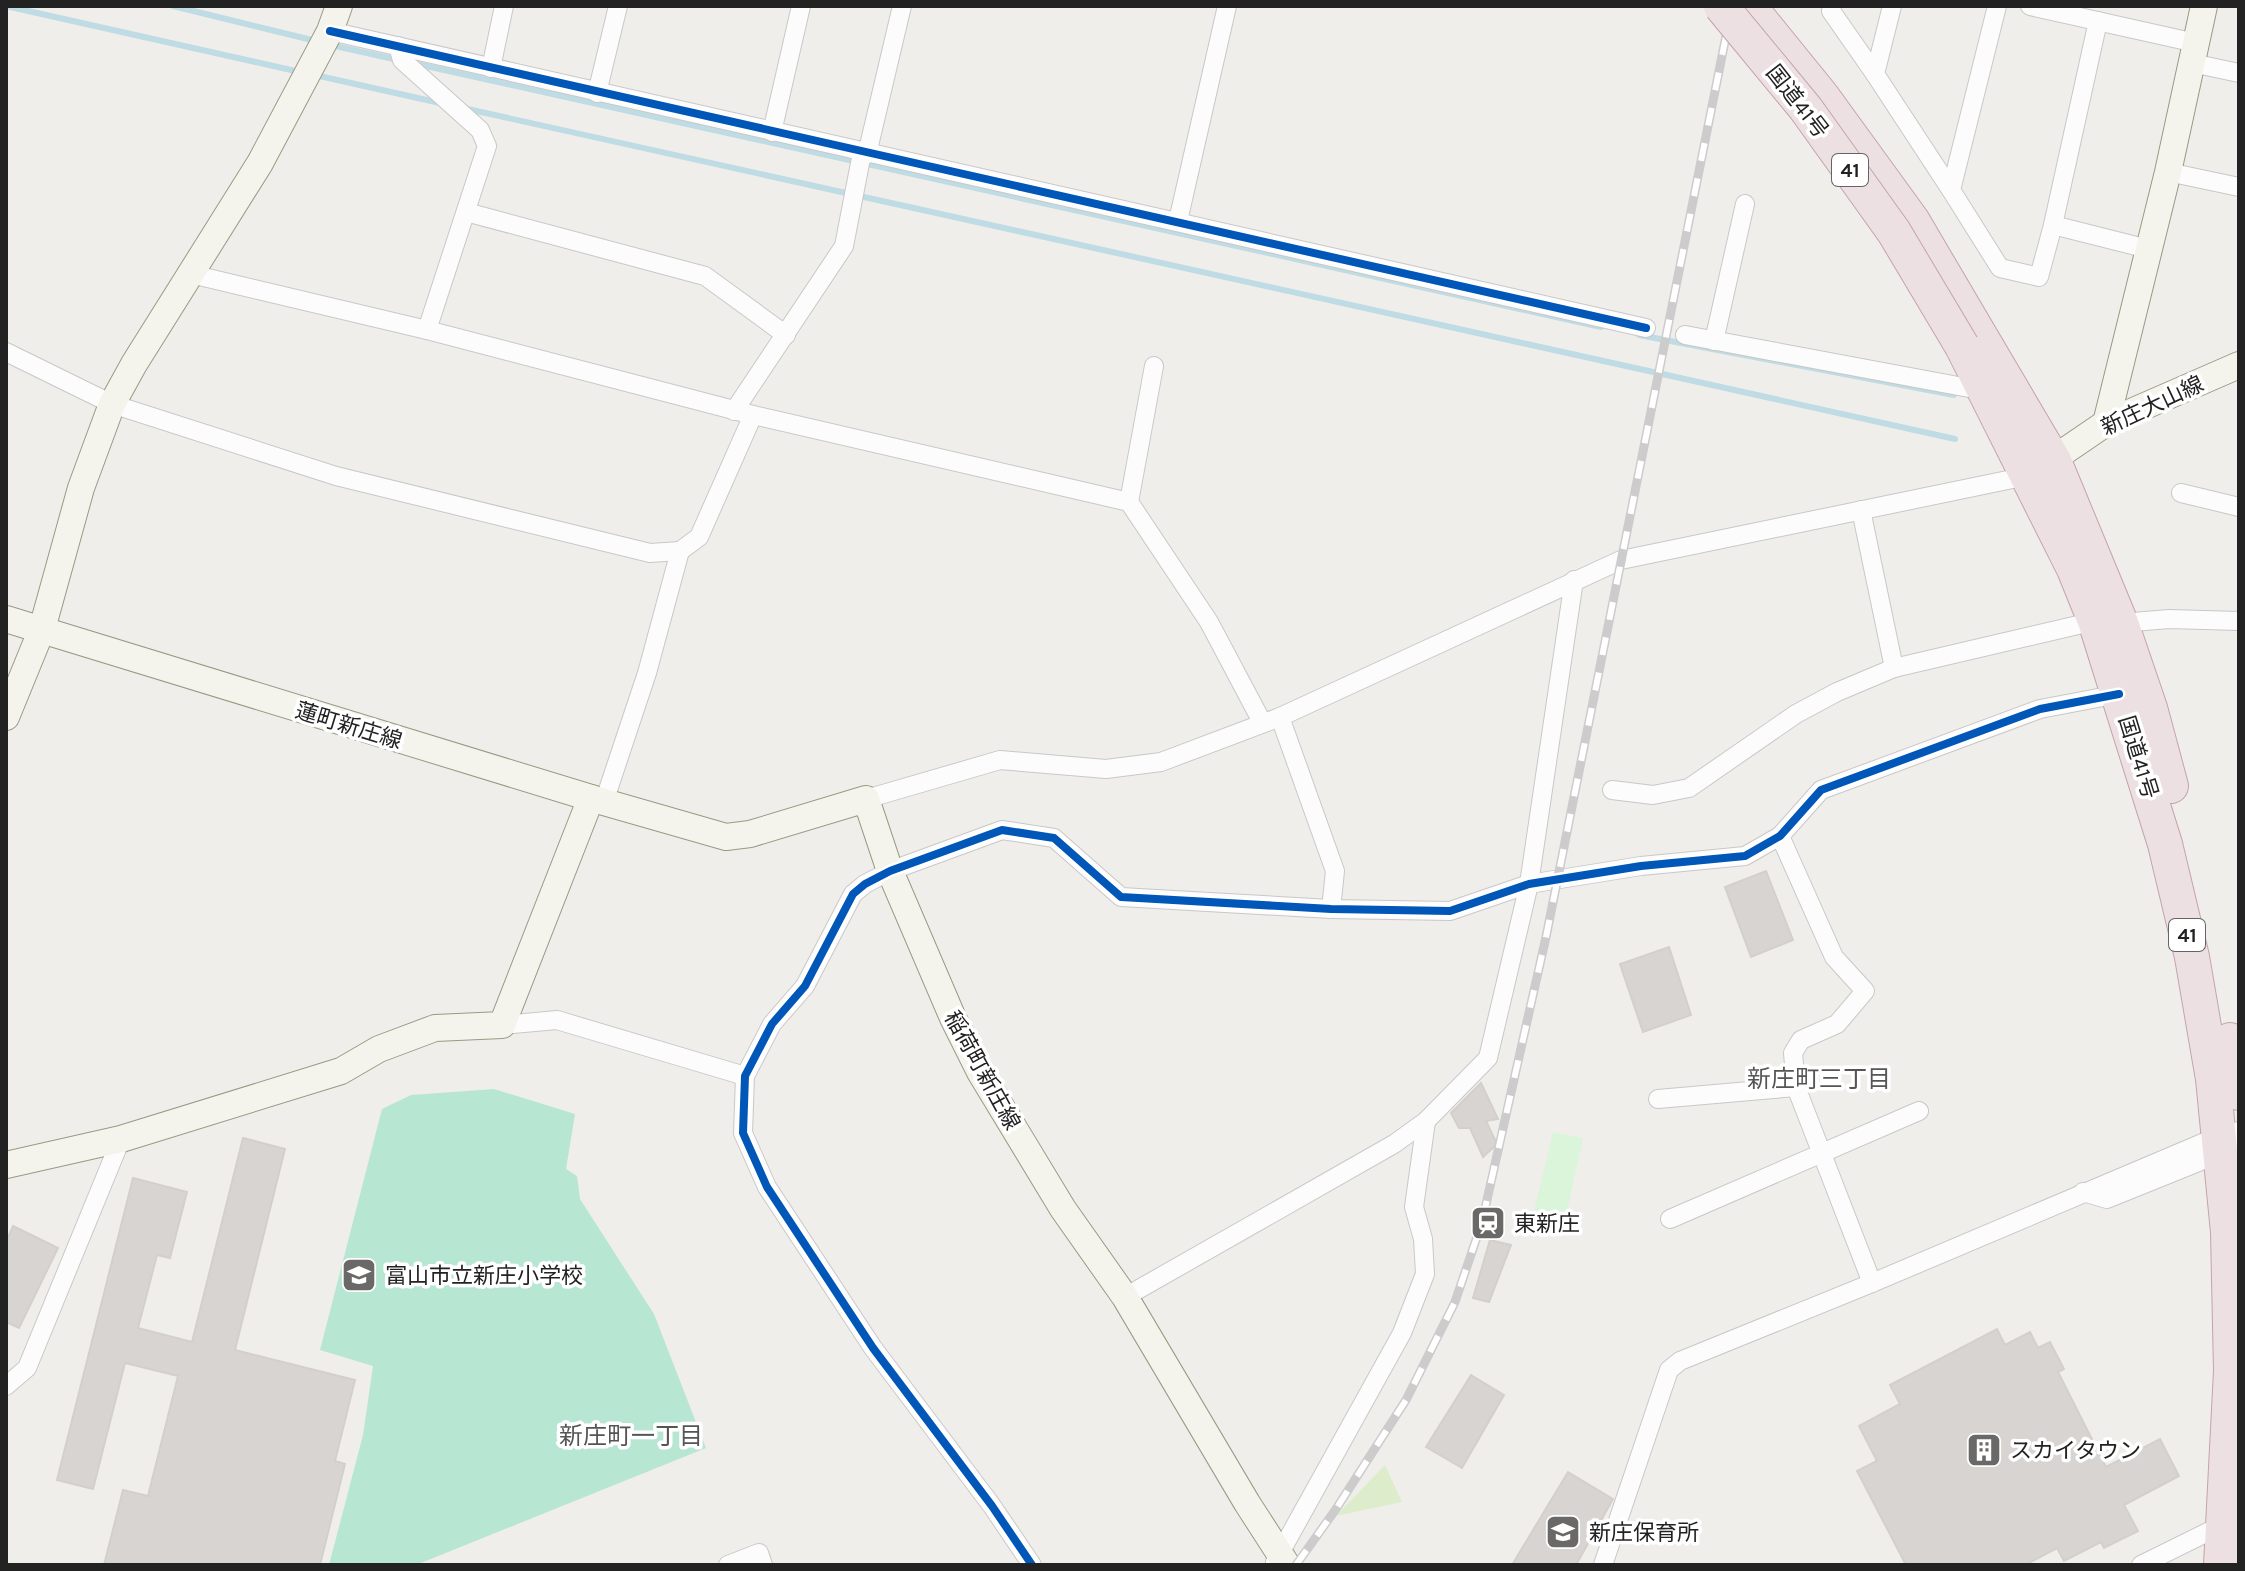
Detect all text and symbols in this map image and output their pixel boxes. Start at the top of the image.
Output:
street label: 国道41号 [1761,60,1834,143]
road number: 41 [1832,154,1868,186]
street label: 新庄大山線 [2097,371,2208,441]
street label: 蓮町新庄線 [292,697,405,754]
street label: 国道41号 [2113,713,2163,802]
road number: 41 [2169,919,2205,951]
street label: 稲荷町新庄線 [939,1006,1025,1135]
district label: 新庄町三丁目 [1747,1065,1891,1093]
station icon: 東新庄 [1469,1204,1507,1242]
place label: 東新庄 [1514,1211,1580,1237]
school or university icon: 富山市立新庄小学校 [340,1256,378,1294]
place label: 富山市立新庄小学校 [385,1263,583,1289]
district label: 新庄町一丁目 [559,1422,703,1450]
building icon: スカイタウン [1965,1431,2003,1469]
place label: スカイタウン [2010,1438,2141,1464]
school or university icon: 新庄保育所 [1544,1513,1582,1551]
place label: 新庄保育所 [1589,1520,1699,1546]

